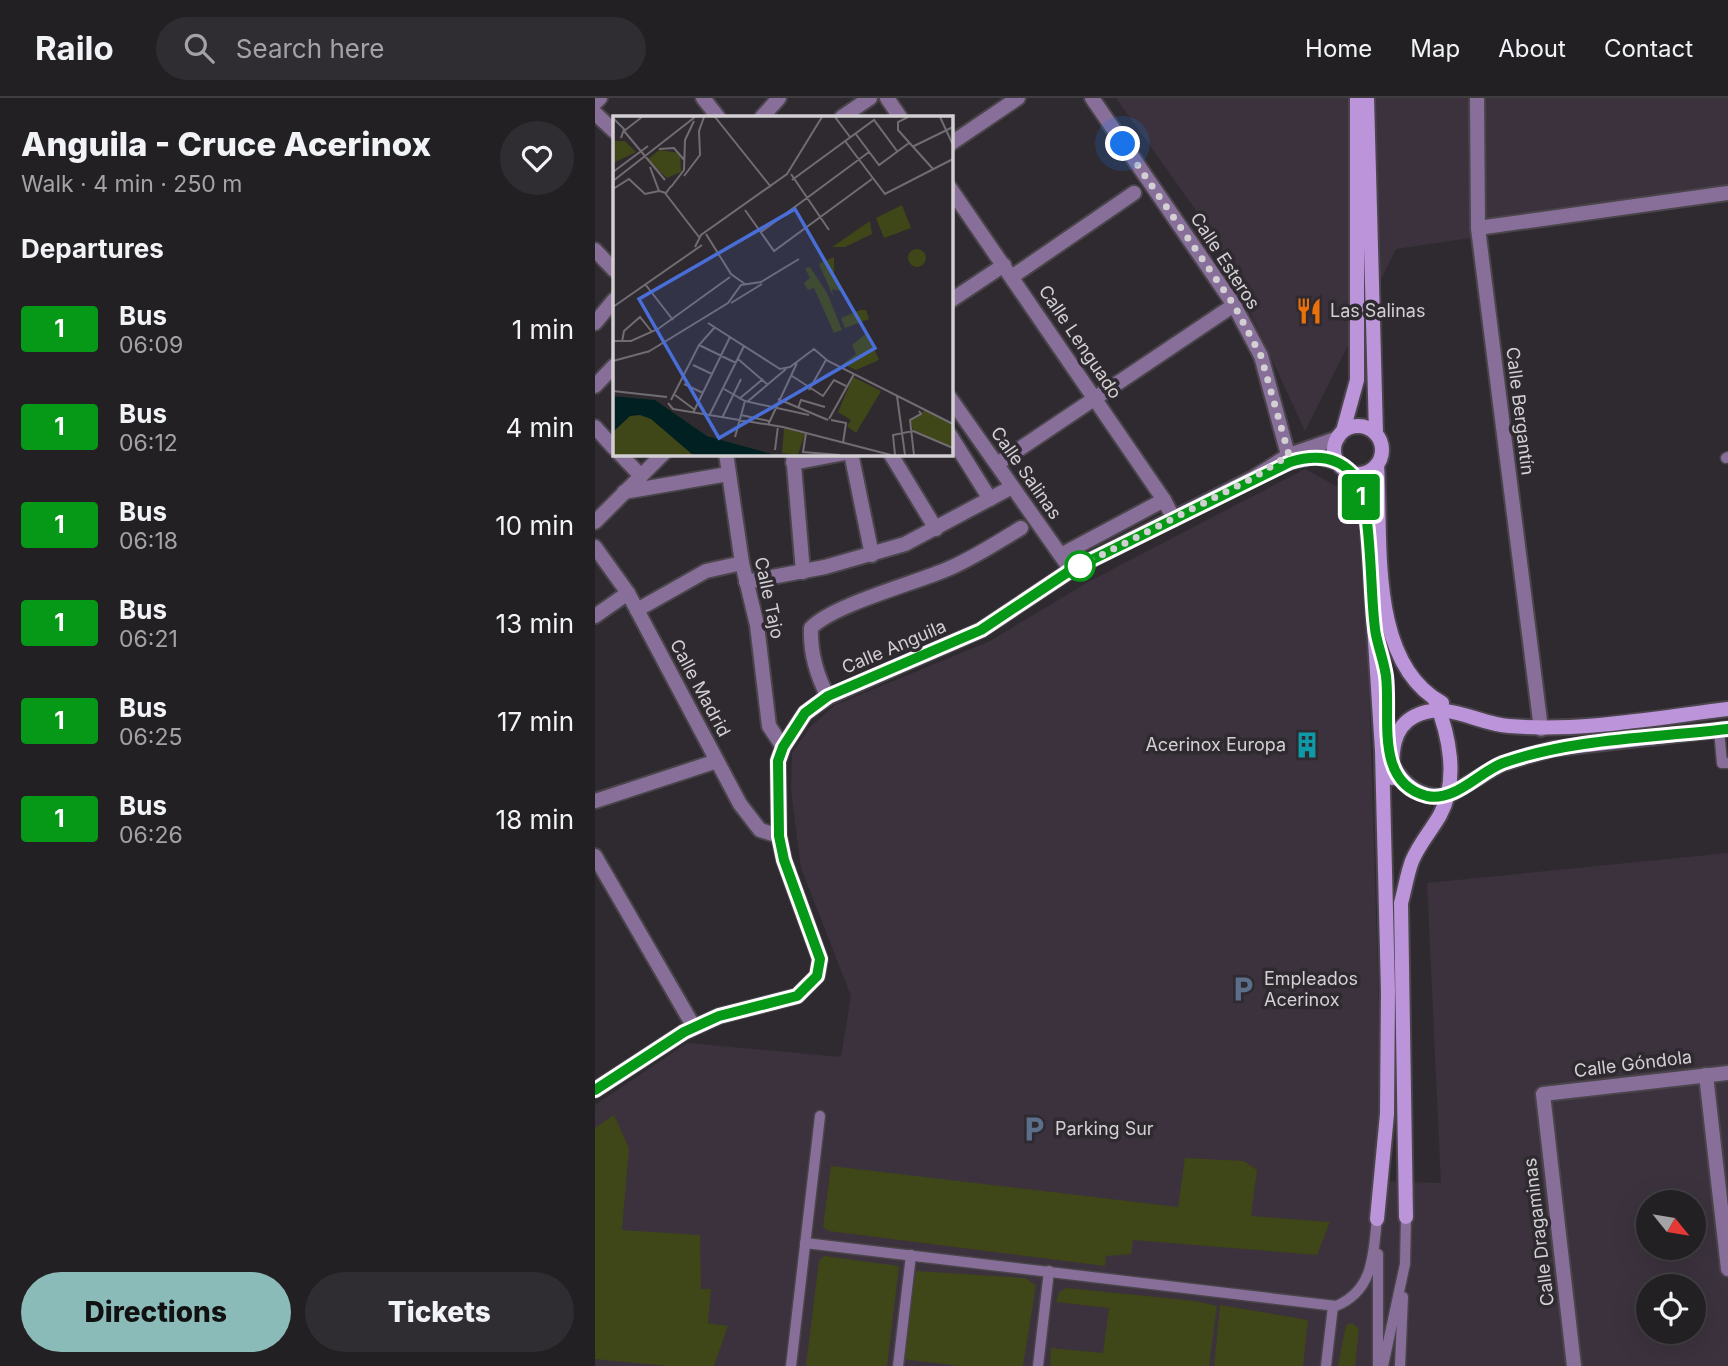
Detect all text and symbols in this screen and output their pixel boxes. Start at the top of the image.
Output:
search box [156,17,646,80]
text: Railo [35,28,114,68]
icon: search [180,29,218,67]
text: Search here [236,33,384,64]
text: Home [1305,34,1372,63]
text: Map [1410,34,1460,63]
text: About [1498,34,1566,63]
text: Contact [1604,34,1693,63]
inset map [613,116,952,455]
button: heart [500,121,574,195]
text: Anguila - Cruce Acerinox [21,124,431,164]
your location [1105,126,1140,161]
text: Walk · 4 min · 250 m [21,170,243,198]
street label: Calle Esteros [1186,209,1264,313]
text: Departures [21,233,164,264]
street label: Calle Lenguado [1035,281,1126,402]
restaurant icon: Las Salinas [1294,296,1324,326]
text: Bus [119,300,167,331]
place label: Las Salinas [1330,300,1425,321]
text: 1 [54,314,65,343]
text: 1 min [512,314,574,345]
text: 06:09 [119,331,183,359]
street label: Calle Bergantín [1502,346,1539,476]
text: Bus [119,398,167,429]
text: 1 [54,412,65,441]
text: 4 min [505,412,574,443]
street label: Calle Salinas [987,422,1066,523]
text: 06:12 [119,429,178,457]
line badge: 1 [1338,474,1384,520]
text: 1 [1356,482,1366,511]
text: Bus [119,496,167,527]
text: 1 [54,510,65,539]
text: 10 min [495,510,574,541]
text: 06:18 [119,527,178,555]
unlabelled marker [1065,551,1095,581]
street label: Calle Tajo [751,555,788,641]
text: Bus [119,594,167,625]
text: 1 [54,608,65,637]
text: 13 min [496,608,574,639]
street label: Calle Anguila [839,615,949,678]
text: 06:21 [119,625,178,653]
street label: Calle Madrid [666,635,735,740]
text: Bus [119,692,167,723]
text: 1 [54,706,65,735]
text: 17 min [497,706,574,737]
text: 06:25 [119,723,182,751]
building icon: Acerinox Europa [1292,730,1322,760]
place label: Acerinox Europa [1145,734,1286,755]
text: Bus [119,790,167,821]
text: 1 [54,804,65,833]
text: 18 min [496,804,574,835]
text: 06:26 [119,821,183,849]
place label: Empleados Acerinox [1264,968,1358,1010]
parking icon: Empleados Acerinox [1228,974,1258,1004]
street label: Calle Góndola [1573,1046,1693,1081]
parking icon: Parking Sur [1019,1114,1049,1144]
place label: Parking Sur [1055,1118,1154,1139]
street label: Calle Dragaminas [1519,1157,1558,1307]
north arrow [1636,1190,1706,1260]
map controls [1636,1190,1706,1344]
button: Directions [21,1272,291,1352]
button: Tickets [305,1272,574,1352]
button: locate [1636,1274,1706,1344]

